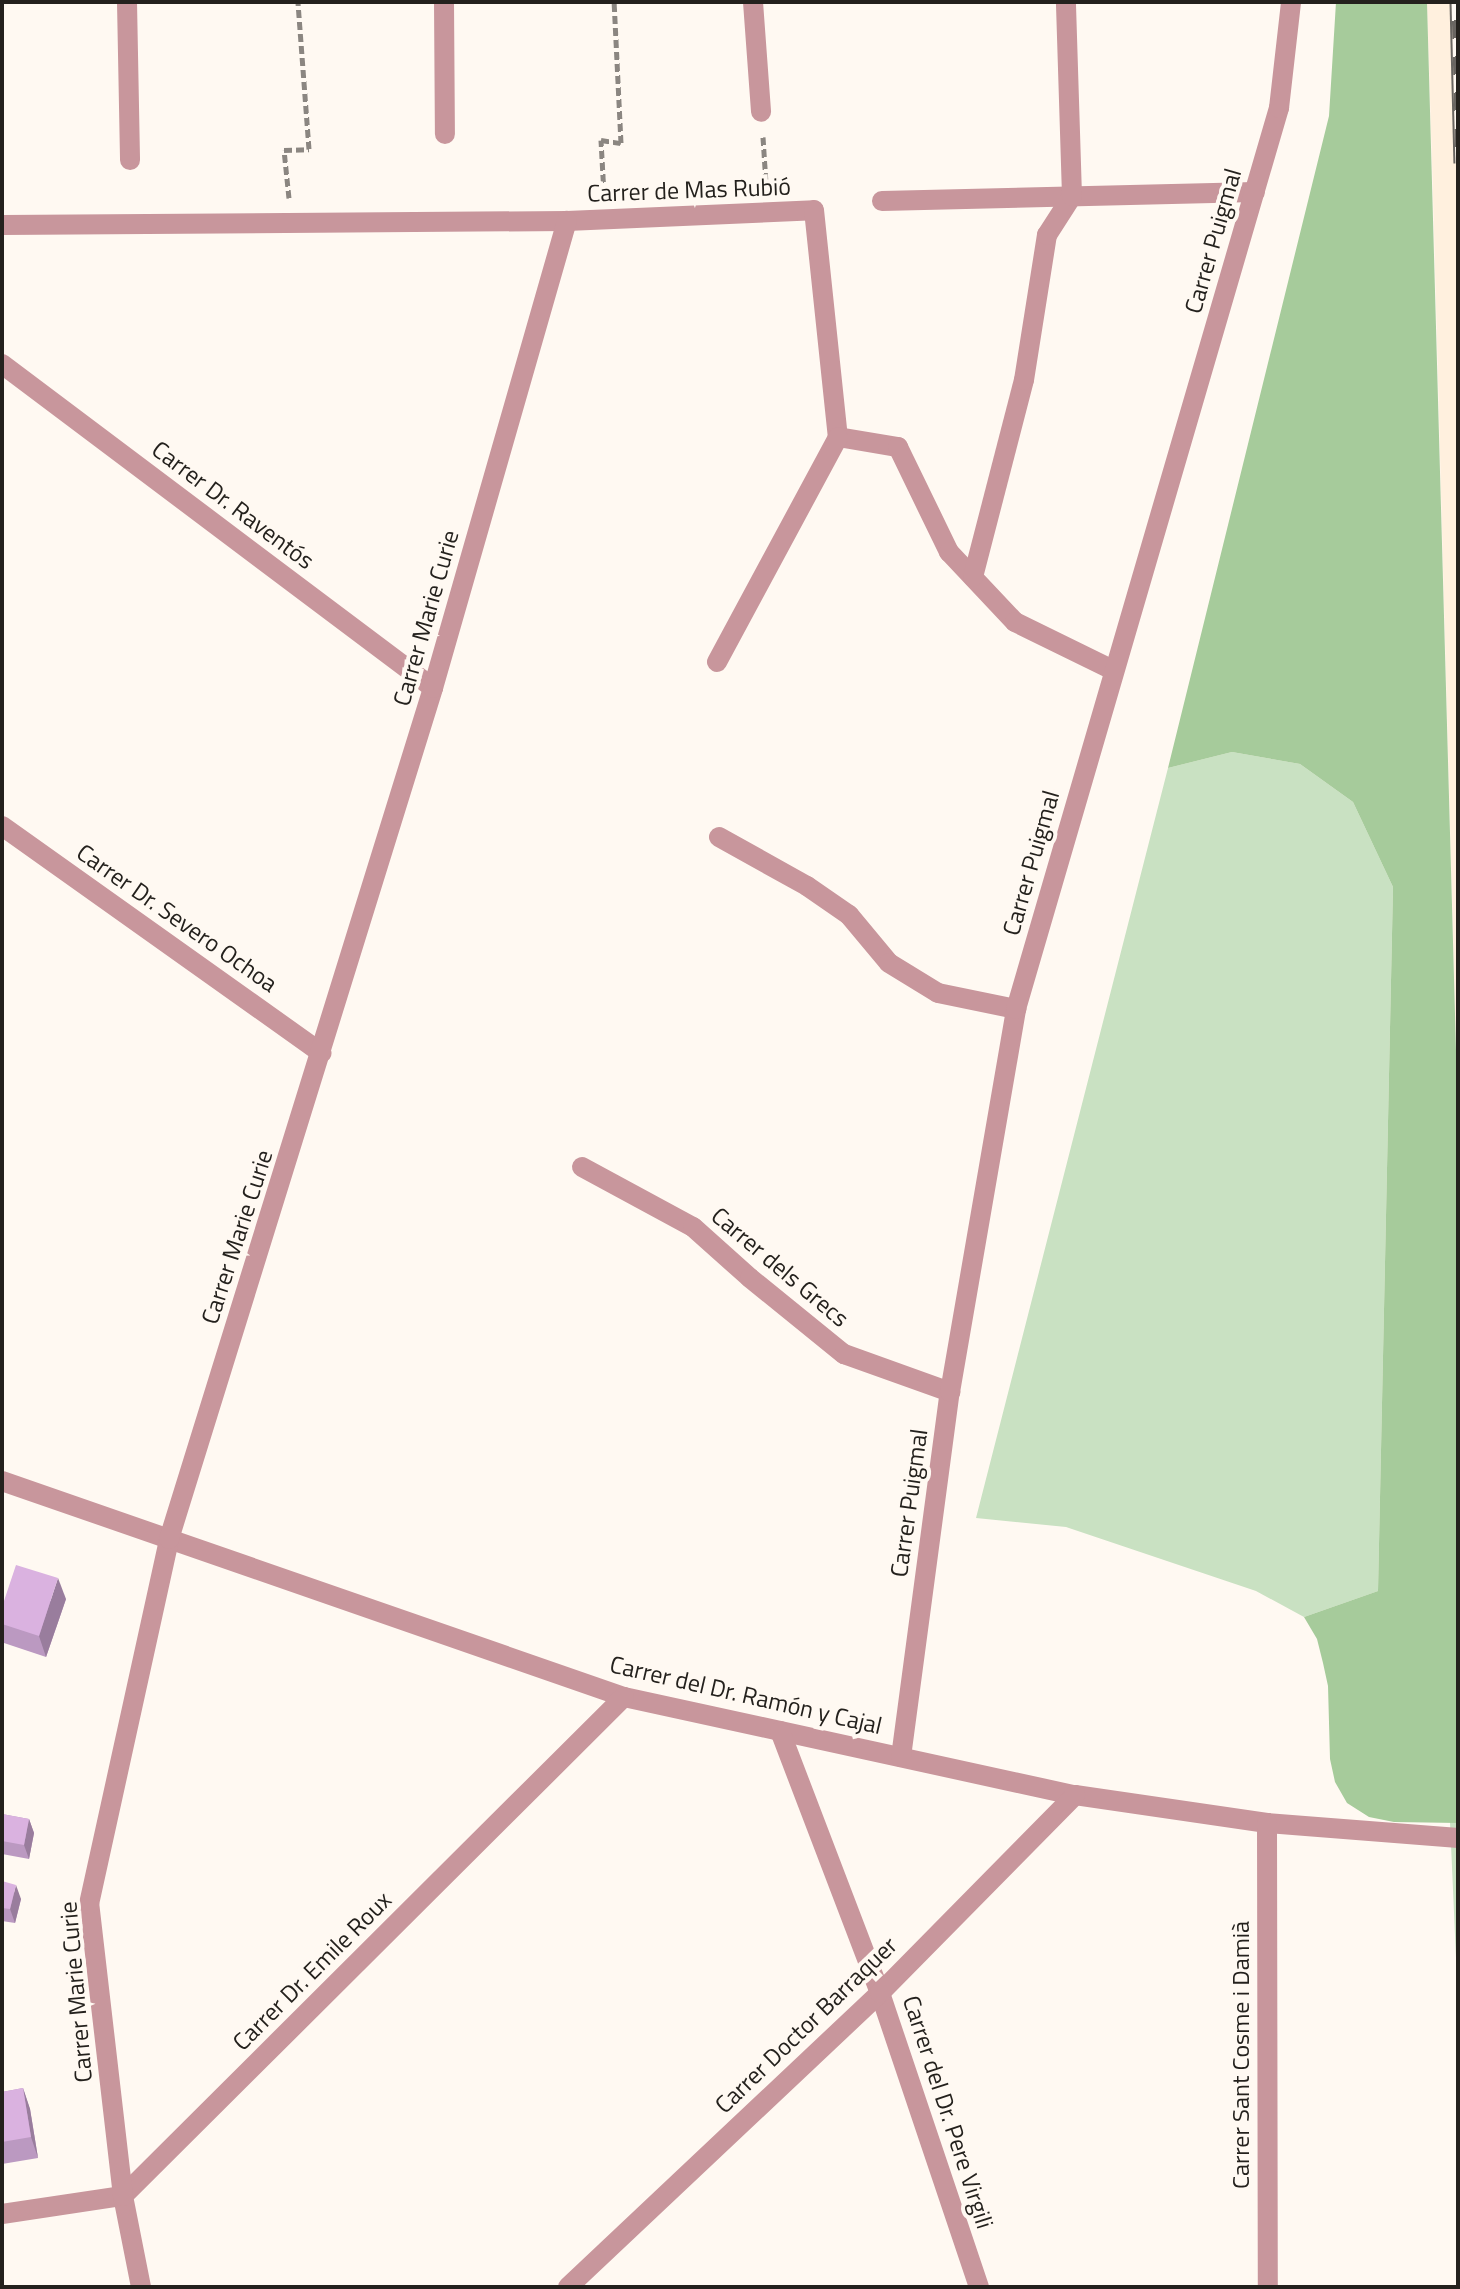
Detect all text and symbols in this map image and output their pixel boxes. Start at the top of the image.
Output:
street label: Carrer Puigmal [1179,165,1247,317]
street label: Carrer de Mas Rubió [587,172,791,208]
street label: Carrer Dr. Raventós [146,435,320,575]
street label: Carrer Marie Curie [387,527,465,709]
street label: Carrer Puigmal [997,787,1065,939]
street label: Carrer Dr. Severo Ochoa [71,838,283,998]
street label: Carrer Marie Curie [195,1146,279,1328]
street label: Carrer dels Grecs [705,1201,855,1333]
street label: Carrer Puigmal [884,1427,934,1579]
street label: Carrer del Dr. Ramón y Cajal [607,1650,885,1740]
street label: Carrer Dr. Emile Roux [227,1886,397,2056]
street label: Carrer Marie Curie [54,1900,98,2084]
street label: Carrer Sant Cosme i Damià [1227,1921,1255,2189]
street label: Carrer Doctor Barraquer [709,1931,903,2119]
street label: Carrer del Dr. Pere Virgili [897,1992,999,2232]

